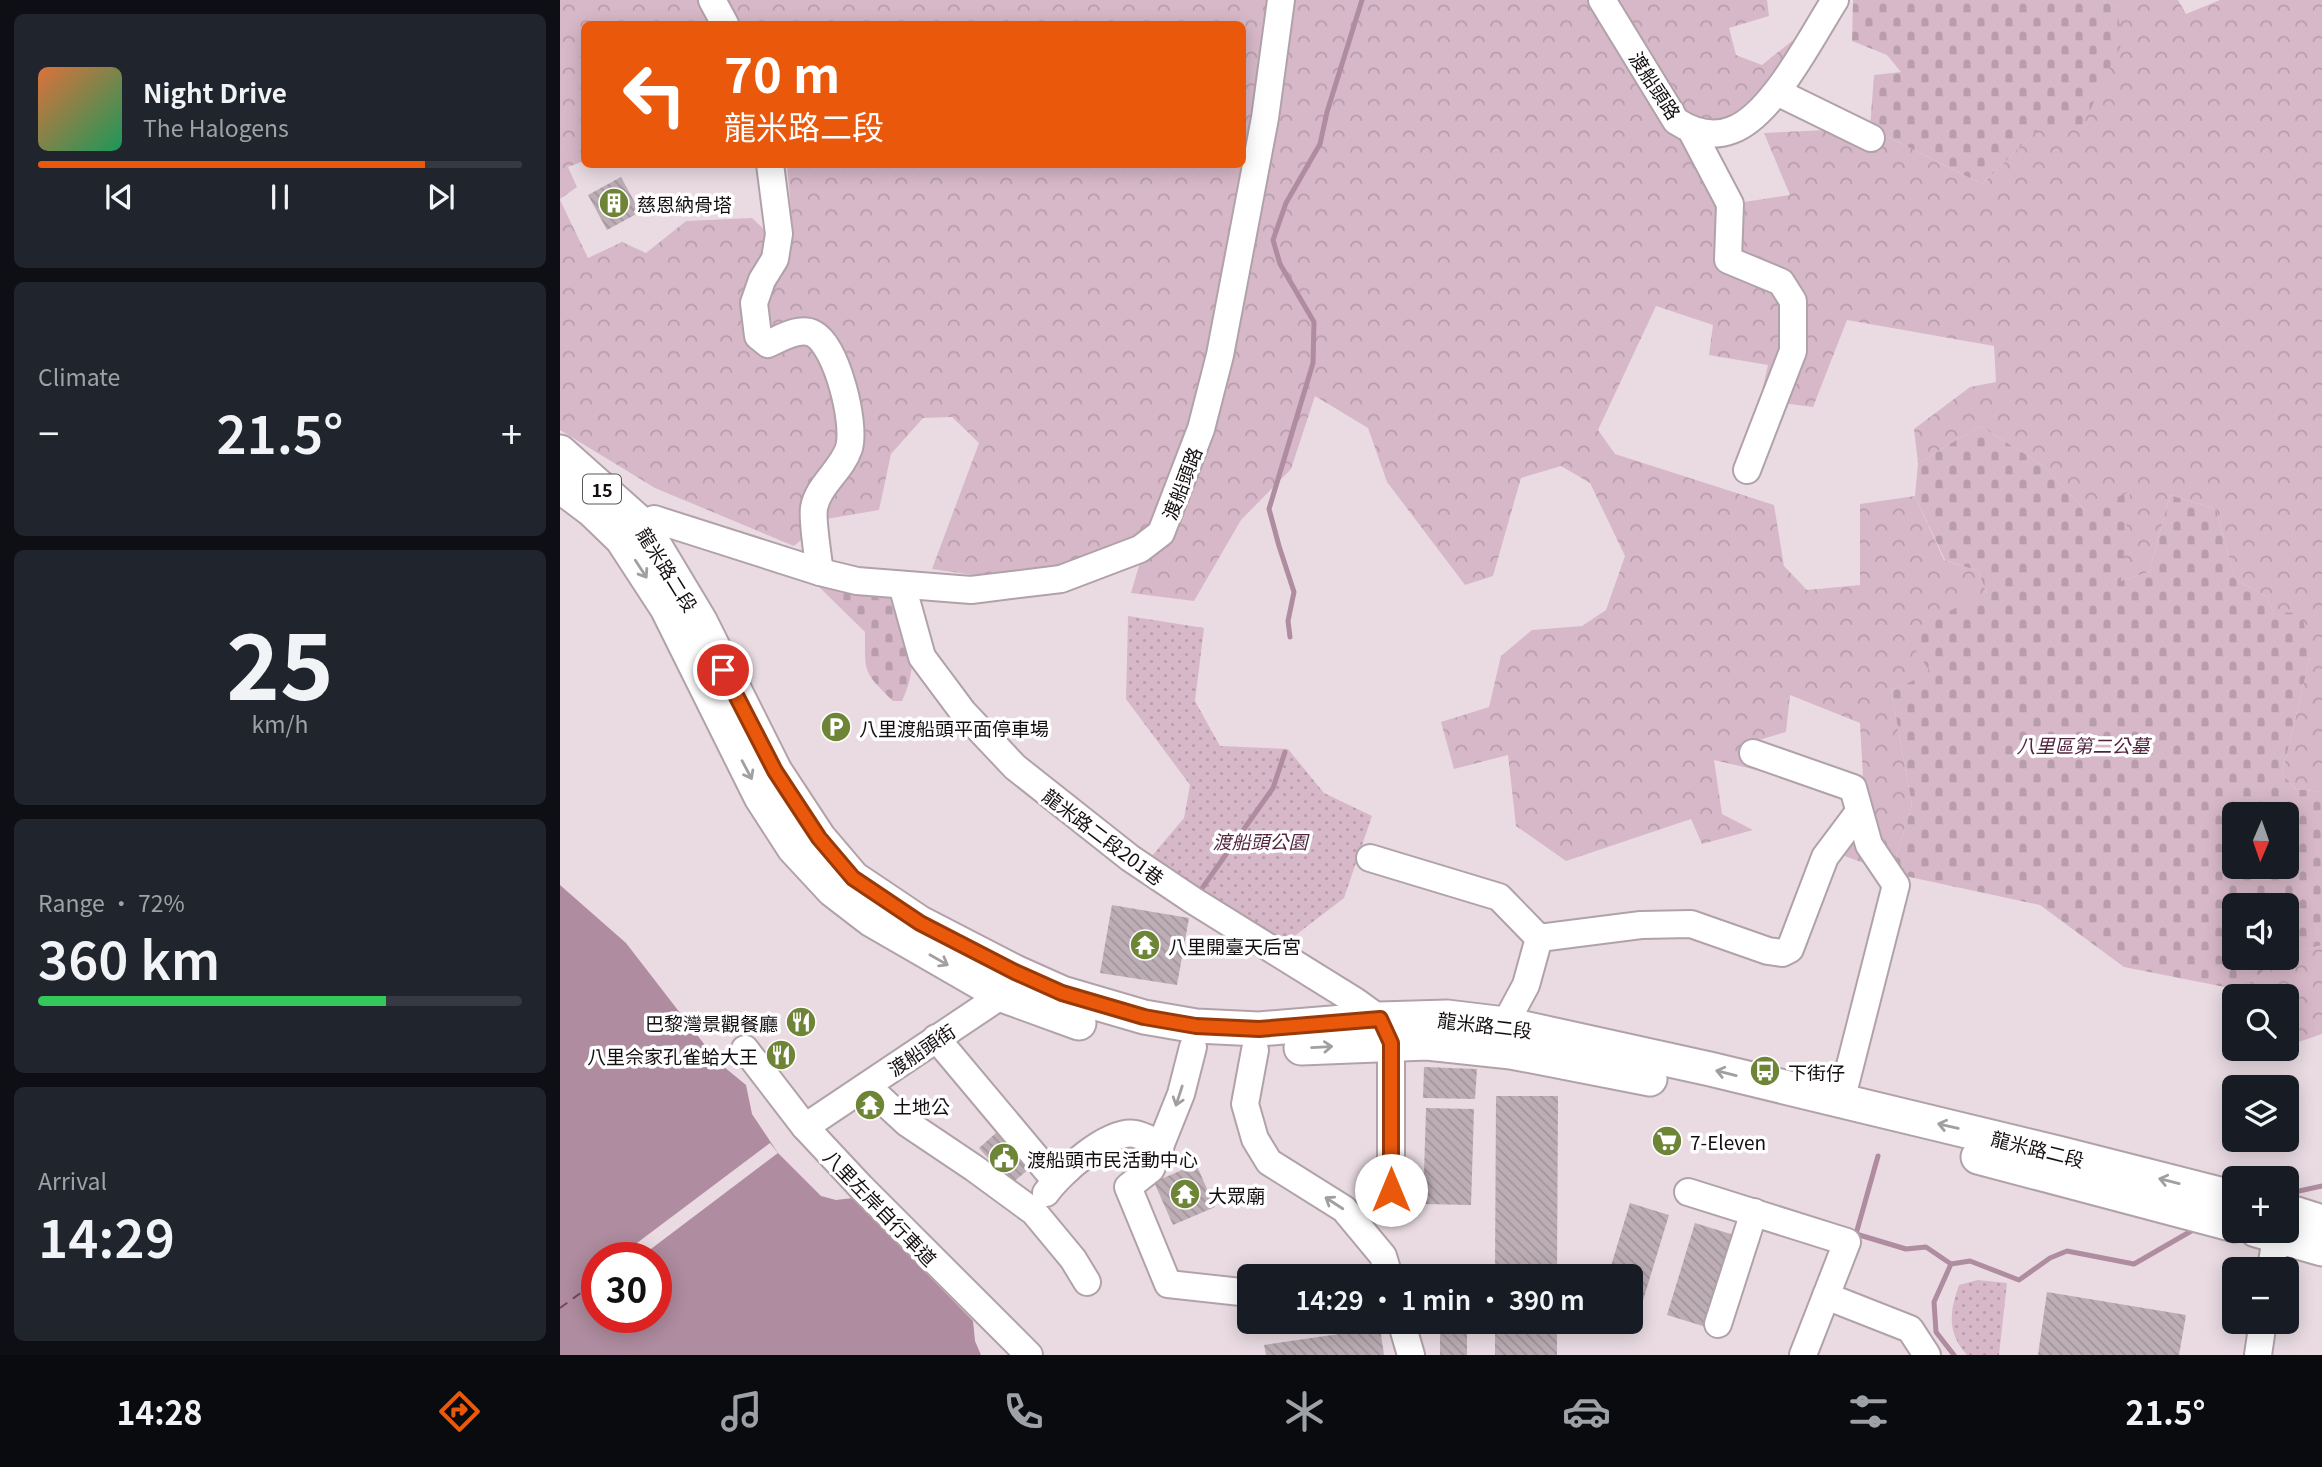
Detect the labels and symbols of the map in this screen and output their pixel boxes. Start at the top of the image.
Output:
street label: 渡船頭路 [1624,46,1688,124]
building icon: 慈恩納骨塔 [597,186,631,220]
place label: 慈恩納骨塔 [637,190,732,217]
street label: 渡船頭路 [1155,443,1207,523]
road number: 15 [583,475,621,504]
street label: 龍米路二段 [631,522,705,616]
one-way arrow [635,558,649,578]
pin [693,640,753,700]
parking icon: 八里渡船頭平面停車場 [819,710,853,744]
place label: 八里渡船頭平面停車場 [859,714,1049,741]
park label: 八里區第二公墓 [2016,731,2152,758]
one-way arrow [740,759,754,780]
street label: 龍米路二段201巷 [1038,781,1170,891]
north arrow [2222,802,2300,878]
park label: 渡船頭公園 [1212,827,1310,854]
temple icon: 八里開臺天后宮 [1128,928,1162,962]
place label: 八里開臺天后宮 [1168,932,1301,959]
one-way arrow [929,954,949,968]
restaurant icon: 巴黎灣景觀餐廳 [784,1005,818,1039]
street label: 龍米路二段 [1436,1005,1534,1043]
place label: 巴黎灣景觀餐廳 [645,1009,778,1036]
street label: 渡船頭街 [882,1017,960,1081]
restaurant icon: 八里佘家孔雀蛤大王 [764,1038,798,1072]
one-way arrow [1310,1040,1333,1053]
place label: 八里佘家孔雀蛤大王 [587,1042,758,1069]
bus stop icon: 下街仔 [1748,1054,1782,1088]
place label: 下街仔 [1788,1058,1845,1085]
one-way arrow [1716,1066,1738,1079]
one-way arrow [1172,1085,1185,1107]
temple icon: 土地公 [853,1088,887,1122]
place label: 土地公 [893,1092,950,1119]
one-way arrow [1937,1119,1960,1133]
street label: 龍米路二段 [1989,1123,2087,1173]
supermarket icon: 7-Eleven [1650,1124,1684,1158]
place label: 7-Eleven [1690,1128,1766,1155]
public building icon: 渡船頭市民活動中心 [987,1141,1021,1175]
street label: 八里左岸自行車道 [818,1143,944,1271]
place label: 渡船頭市民活動中心 [1027,1145,1198,1172]
position arrow [1354,1153,1428,1227]
one-way arrow [2158,1174,2180,1187]
temple icon: 大眾廟 [1168,1177,1202,1211]
place label: 大眾廟 [1208,1181,1265,1208]
one-way arrow [1325,1196,1345,1210]
speed limit sign: 30 [581,1242,672,1333]

